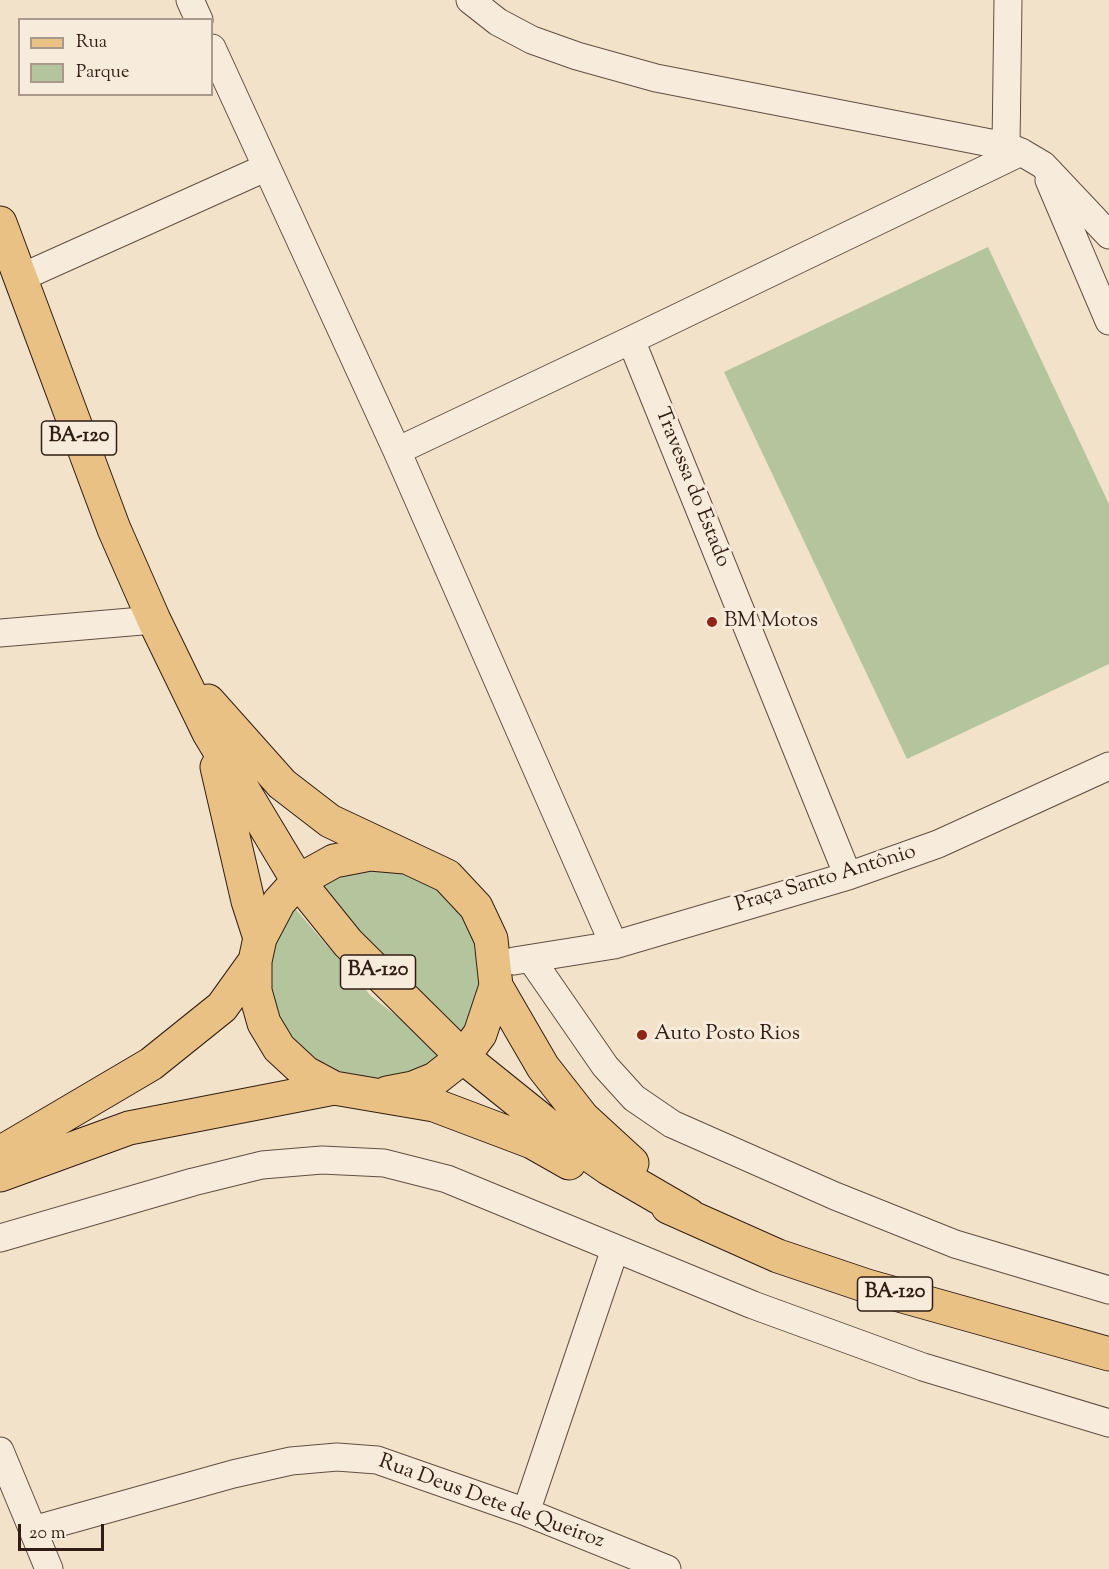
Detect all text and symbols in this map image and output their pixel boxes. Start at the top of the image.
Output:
legend [18,18,213,96]
text: Rua [76,30,107,56]
text: Parque [76,60,129,86]
street label: Travessa do Estado [648,405,734,571]
road number: BA-120 [42,421,116,455]
place label: BM Motos [724,609,818,635]
marker: BM Motos [705,615,719,629]
street label: Praça Santo Antônio [733,841,919,919]
road number: BA-120 [340,955,416,989]
place label: Auto Posto Rios [654,1022,800,1048]
marker: Auto Posto Rios [635,1028,649,1042]
road number: BA-120 [858,1277,932,1311]
street label: Rua Deus Dete de Queiroz [375,1450,607,1556]
scale bar [21,1512,106,1550]
text: 20 m [29,1521,66,1547]

